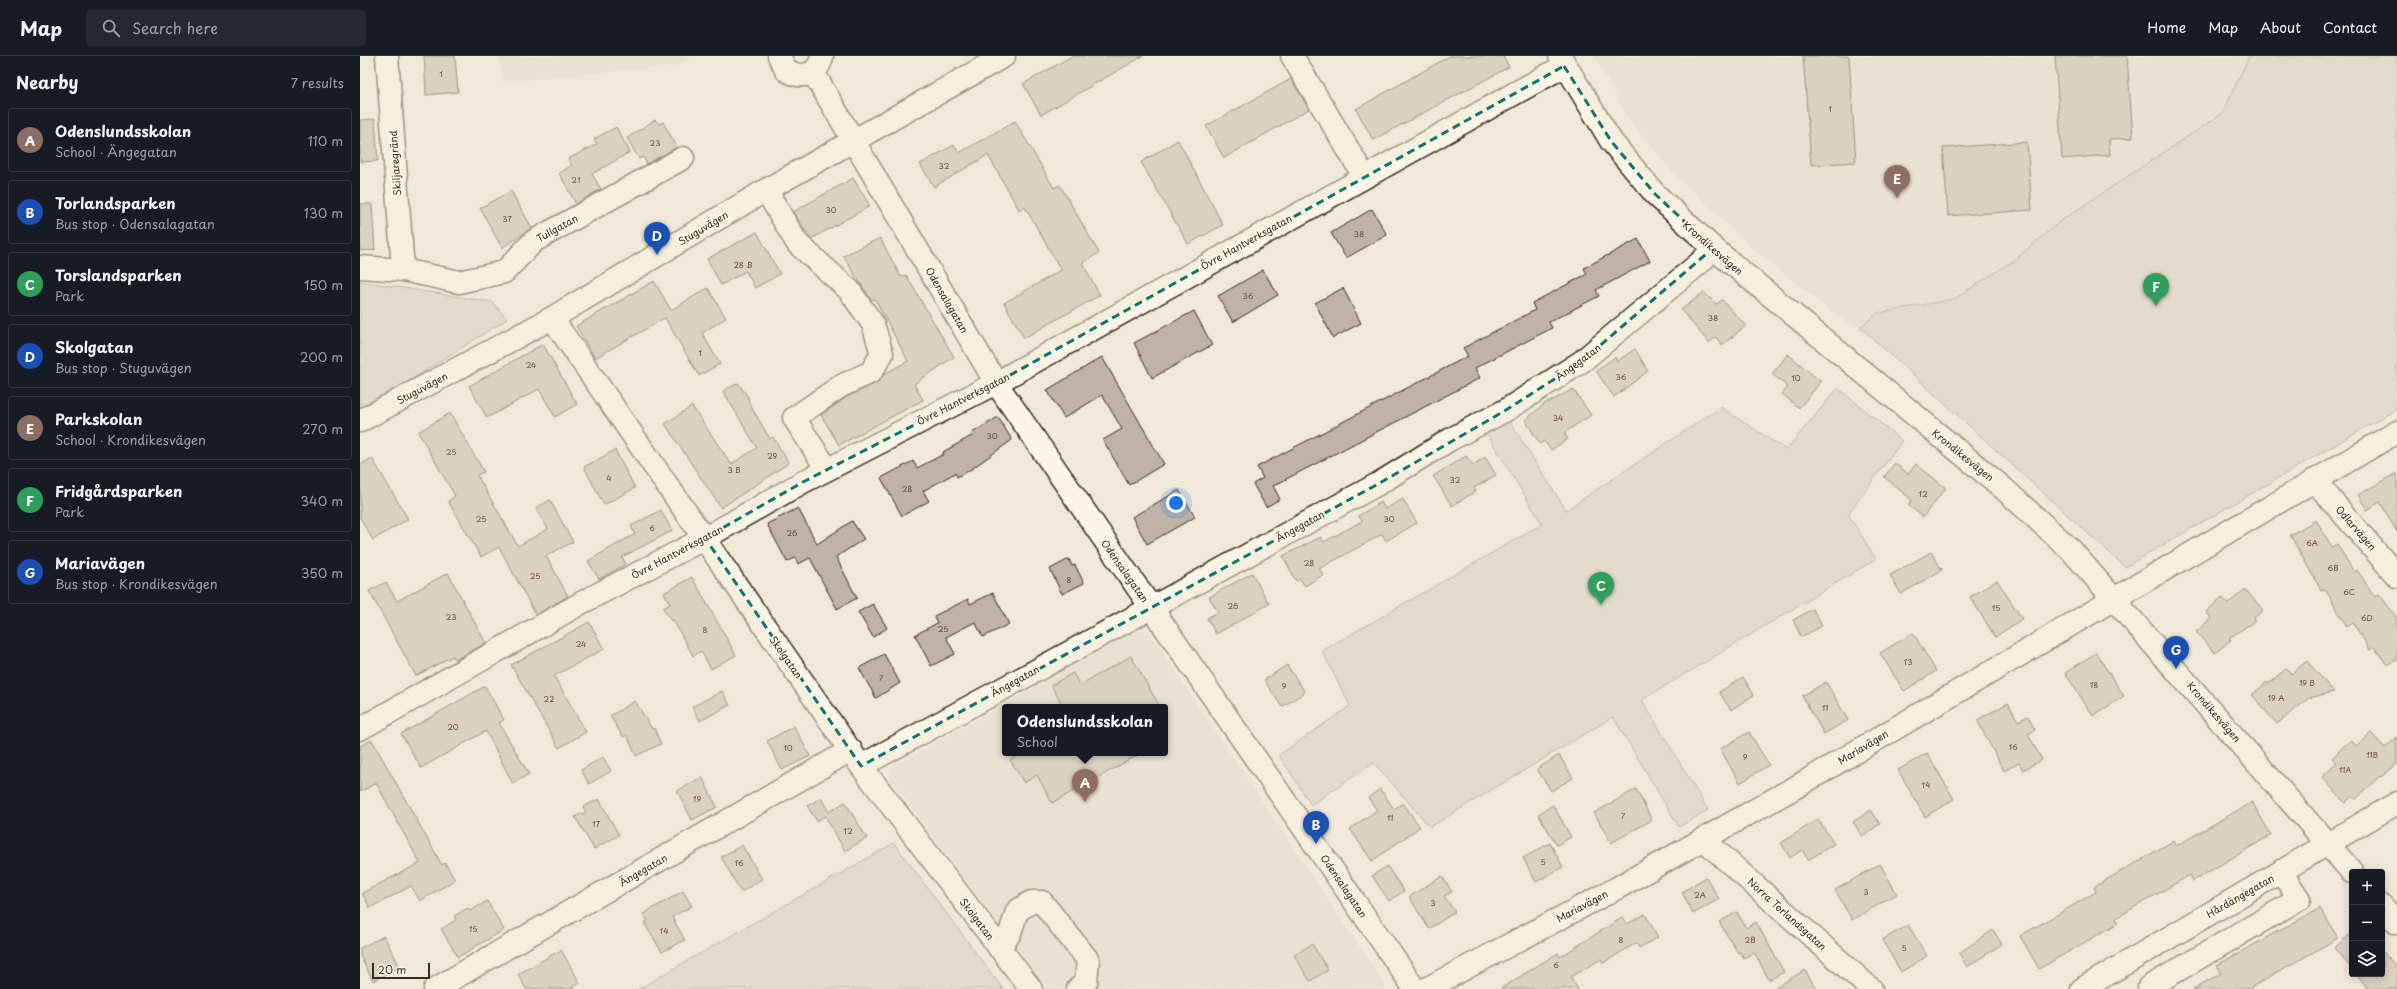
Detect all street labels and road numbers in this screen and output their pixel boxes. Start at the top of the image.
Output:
street label: Skiljaregränd [385,130,404,196]
street label: Stuguvägen [675,207,731,248]
street label: Tullgatan [533,210,580,245]
street label: Övre Hantverksgatan [1197,210,1294,273]
street label: Krondikesvägen [1680,217,1747,278]
street label: Odensalagatan [923,264,972,335]
street label: Ängegatan [1552,340,1604,384]
street label: Stuguvägen [394,368,450,407]
street label: Övre Hantverksgatan [914,369,1012,428]
street label: Krondikesvägen [1929,425,1997,484]
street label: Odlarvägen [2333,502,2380,553]
street label: Ängegatan [1273,506,1327,545]
street label: Övre Hantverksgatan [628,521,725,582]
street label: Odensalagatan [1098,536,1153,605]
street label: Skolgatan [766,632,807,681]
street label: Ängegatan [988,661,1042,700]
street label: Krondikesvägen [2184,678,2245,745]
street label: Mariavägen [1835,726,1891,768]
street label: Ängegatan [616,850,670,889]
street label: Odensalagatan [1318,851,1371,920]
street label: Hårdängegatan [2203,870,2276,921]
street label: Norra Torlandsgatan [1744,874,1830,953]
street label: Mariavägen [1553,886,1610,925]
street label: Skolgatan [957,895,998,943]

